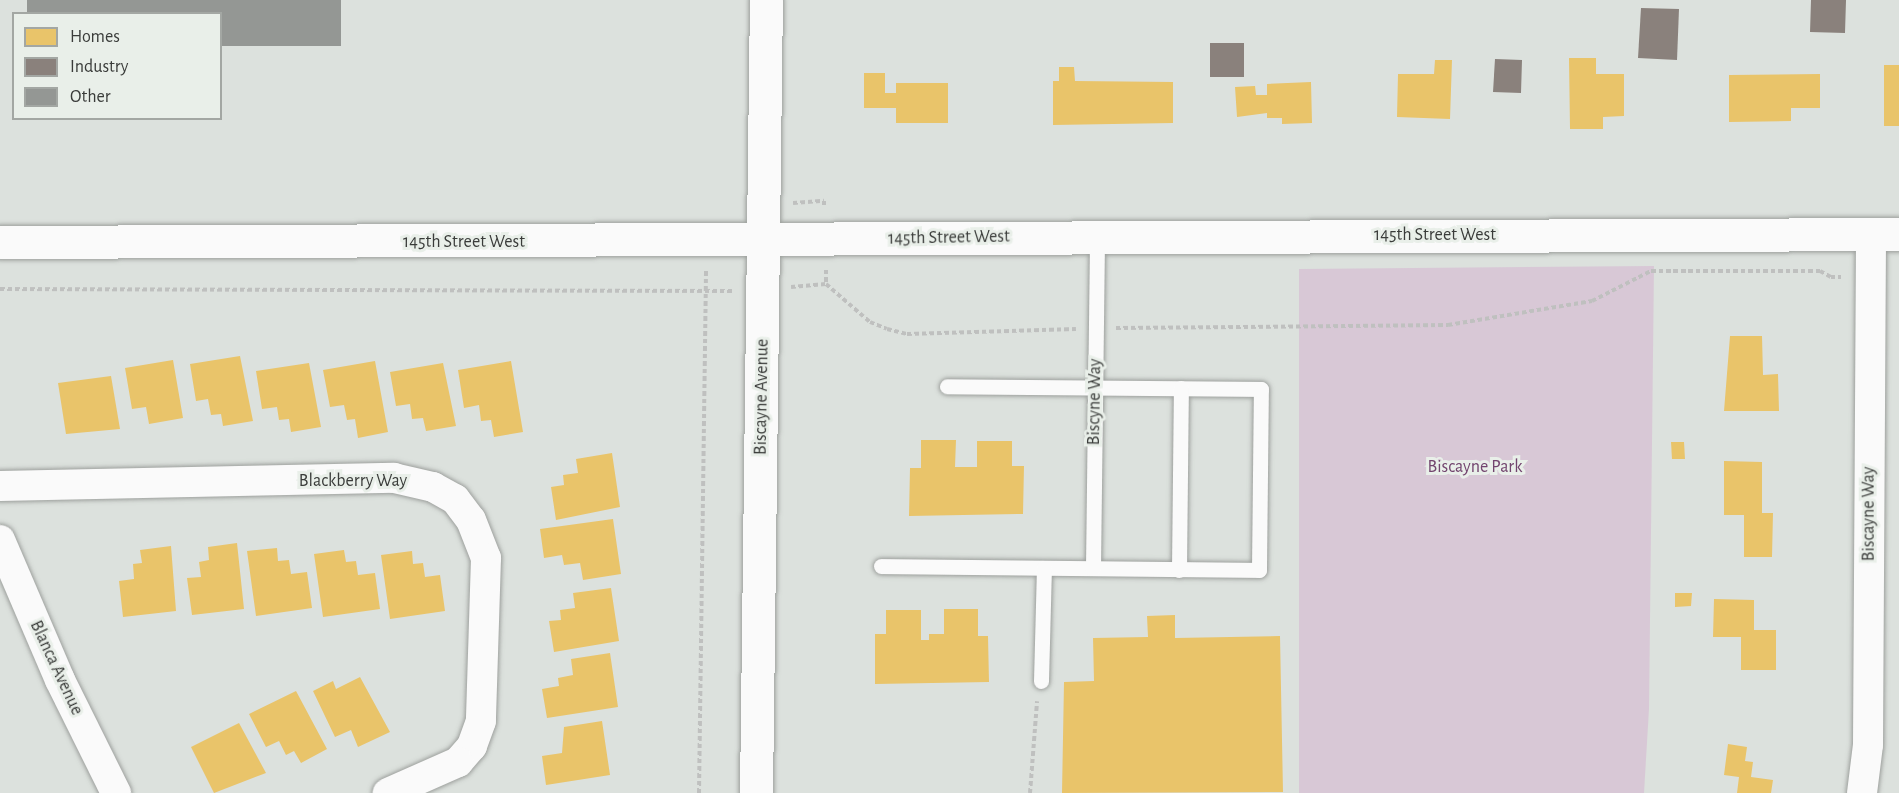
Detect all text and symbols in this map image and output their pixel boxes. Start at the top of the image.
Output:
legend [12,12,222,120]
text: Homes [70,28,120,46]
text: Industry [70,58,129,76]
text: Other [70,88,111,106]
street label: 145th Street West [1374,224,1496,246]
street label: 145th Street West [888,226,1010,250]
street label: 145th Street West [403,231,525,253]
street label: Biscayne Avenue [750,339,774,455]
street label: Biscyne Way [1083,358,1107,446]
park label: Biscayne Park [1428,456,1522,478]
street label: Biscayne Way [1858,467,1880,561]
street label: Blackberry Way [299,470,407,492]
street label: Blanca Avenue [25,617,87,719]

